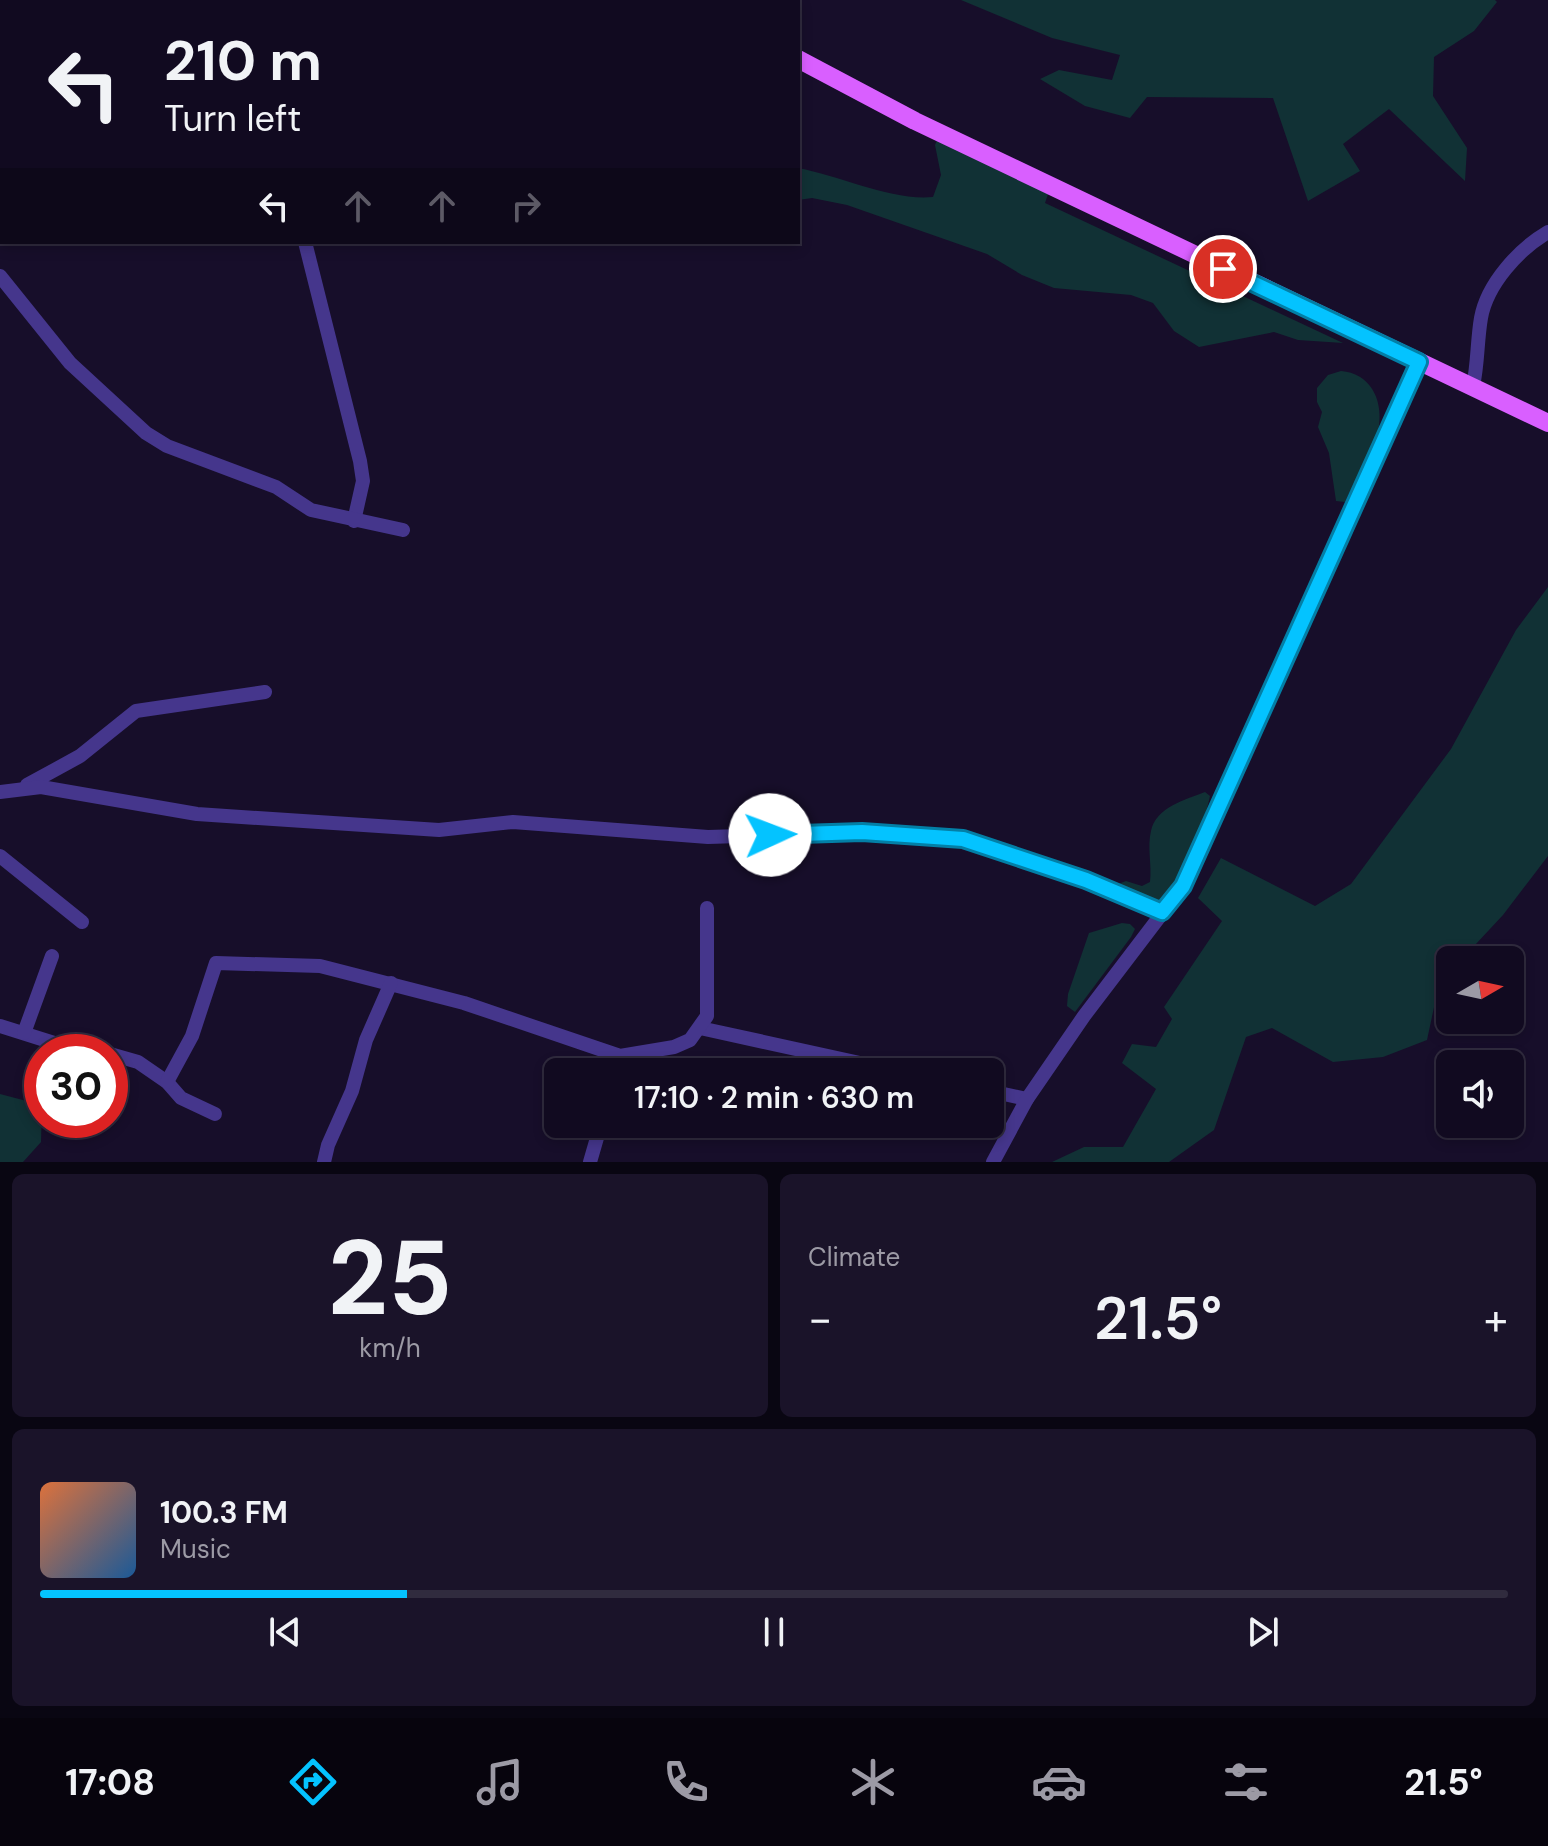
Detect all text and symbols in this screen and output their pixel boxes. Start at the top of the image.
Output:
text: 210 m [164,24,322,97]
icon: left [32,32,136,136]
text: Turn left [164,95,301,142]
icon: left [252,184,296,228]
icon: ahead [336,184,380,228]
icon: ahead [420,184,464,228]
icon: right [504,184,548,228]
pin [1189,235,1257,303]
icon: arrive [1201,247,1245,291]
position arrow [728,793,812,877]
north arrow [1436,946,1524,1034]
map controls [1436,946,1524,1138]
speed limit sign: 30 [24,1034,128,1138]
button: sound [1436,1050,1524,1138]
text: 17:10 · 2 min · 630 m [634,1078,914,1117]
text: 25 [328,1211,452,1346]
text: Climate [808,1240,900,1274]
text: 21.5° [1094,1279,1222,1358]
text: − [808,1290,832,1348]
text: + [1484,1290,1508,1348]
text: km/h [359,1331,421,1365]
text: 100.3 FM [160,1493,288,1532]
text: Music [160,1532,231,1566]
icon: previous [263,1610,307,1654]
icon: pause [752,1610,796,1654]
icon: next [1241,1610,1285,1654]
icon: directions [285,1754,341,1810]
icon: music [472,1754,528,1810]
icon: phone [658,1754,714,1810]
icon: climate [845,1754,901,1810]
icon: car [1031,1754,1087,1810]
icon: filters [1218,1754,1274,1810]
text: 17:08 [65,1759,155,1806]
text: 21.5° [1404,1759,1483,1806]

